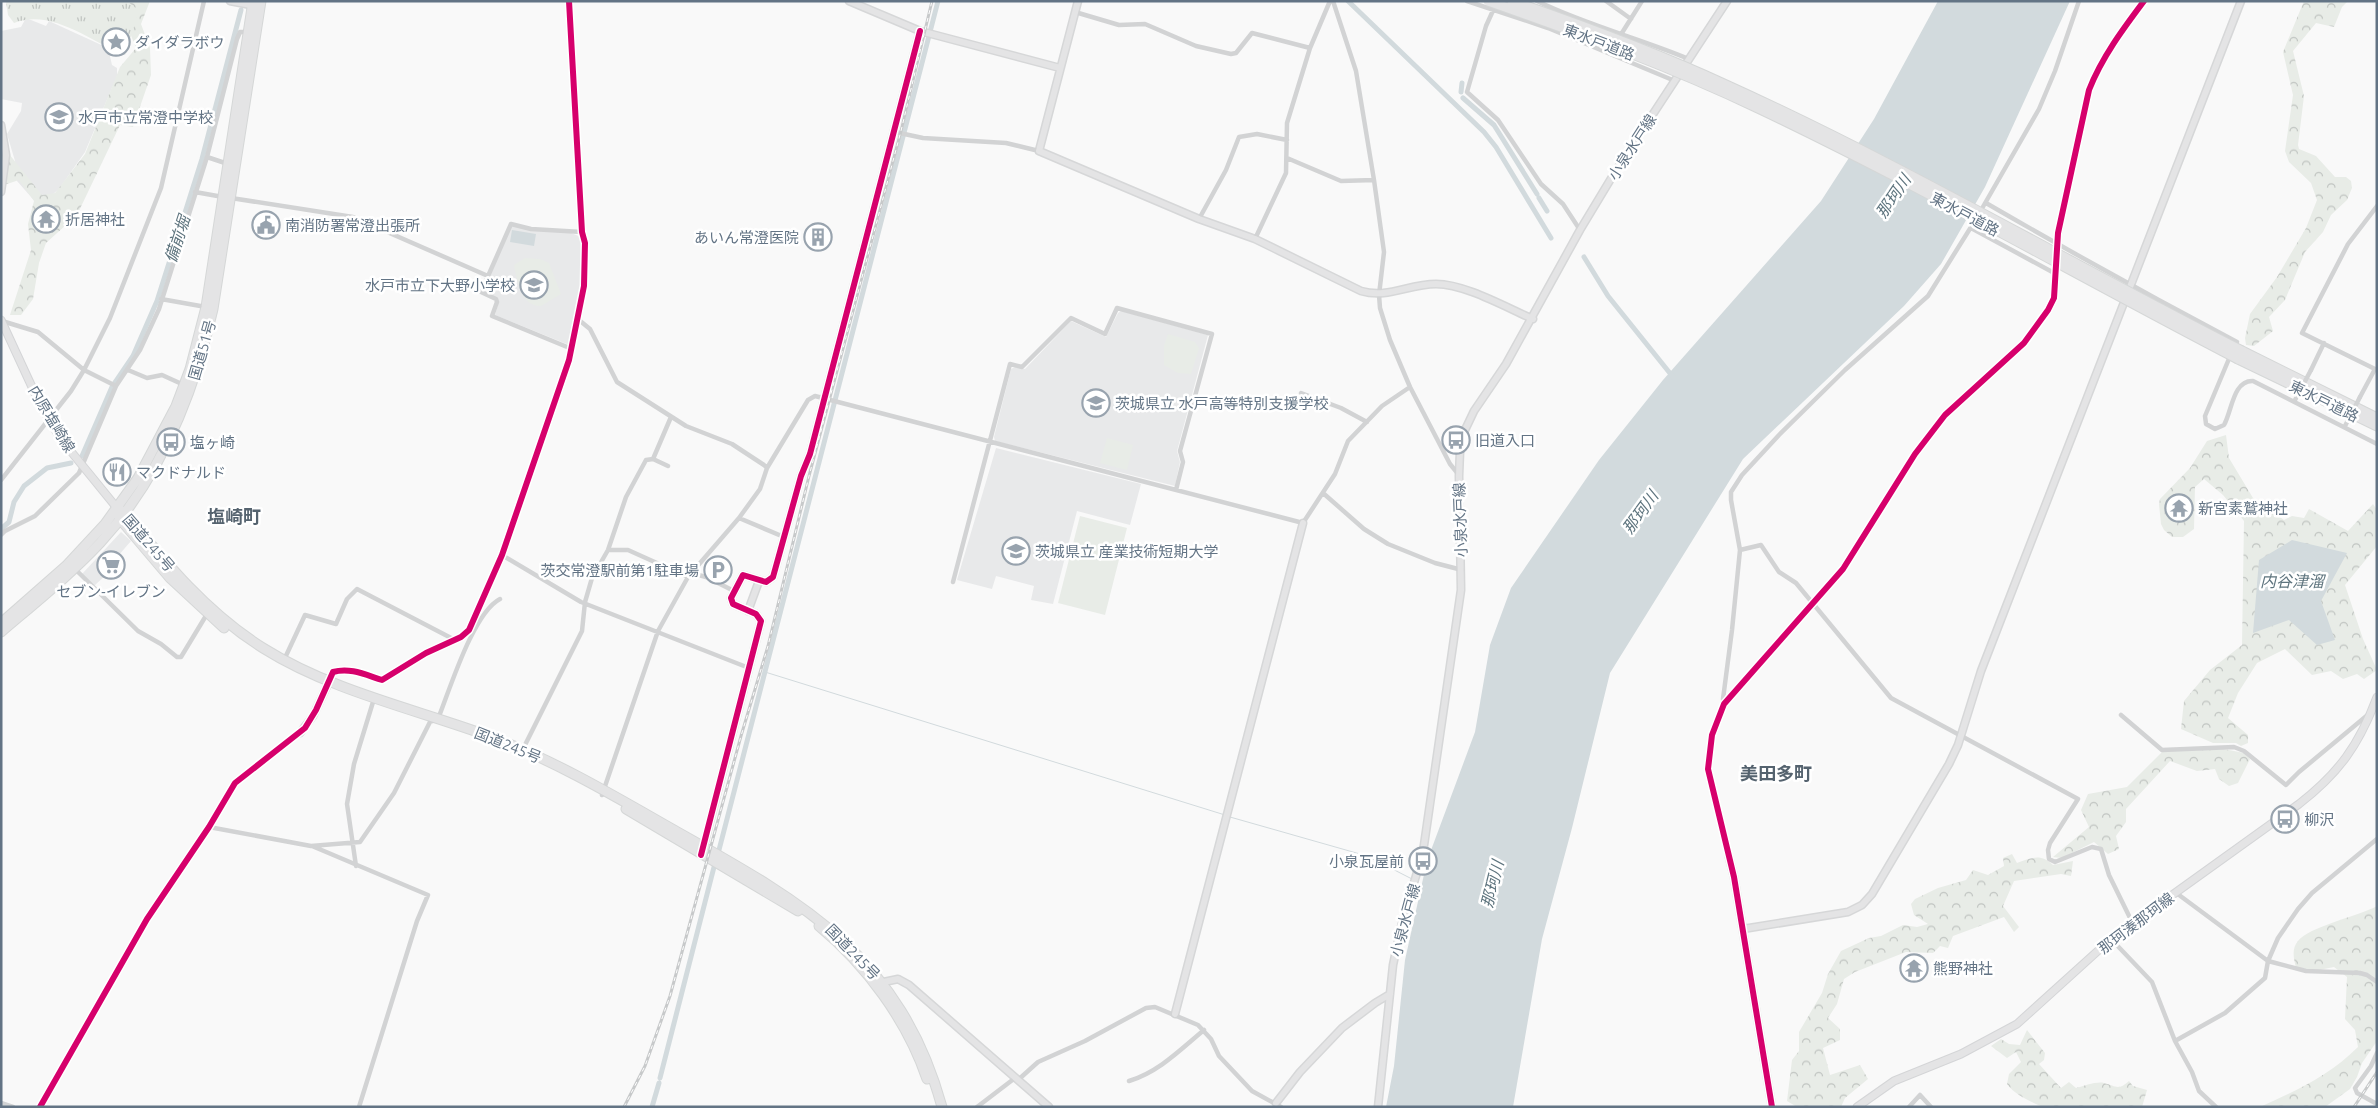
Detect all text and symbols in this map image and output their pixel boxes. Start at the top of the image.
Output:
street label: 東水戸道路 [1561,21,1637,63]
place icon: ダイダラボウ [101,27,131,57]
place label: ダイダラボウ [135,34,224,51]
school or university icon: 水戸市立常澄中学校 [44,102,74,132]
place label: 水戸市立常澄中学校 [78,109,213,126]
street label: 小泉水戸線 [1604,111,1660,183]
water label: 那珂川 [1872,169,1915,221]
street label: 東水戸道路 [1928,189,2002,239]
temple icon: 折居神社 [31,204,61,234]
public building icon: 南消防署常澄出張所 [251,210,281,240]
place label: 折居神社 [65,211,125,228]
water label: 備前堀 [161,211,194,265]
place label: 南消防署常澄出張所 [285,217,420,234]
building icon: あいん常澄医院 [803,222,833,252]
place label: あいん常澄医院 [694,229,799,246]
school or university icon: 水戸市立下大野小学校 [519,270,549,300]
place label: 水戸市立下大野小学校 [365,277,515,294]
street label: 国道51号 [185,318,219,382]
street label: 東水戸道路 [2287,377,2361,425]
street label: 内原塩崎線 [25,382,79,456]
school or university icon: 茨城県立 水戸高等特別支援学校 [1081,388,1111,418]
place label: 茨城県立 水戸高等特別支援学校 [1115,395,1328,412]
bus stop icon: 旧道入口 [1441,425,1471,455]
bus stop icon: 塩ヶ崎 [156,427,186,457]
place label: 旧道入口 [1475,432,1535,449]
place label: 塩ヶ崎 [190,434,235,451]
restaurant icon: マクドナルド [102,457,132,487]
place label: マクドナルド [136,464,226,481]
street label: 小泉水戸線 [1450,482,1470,558]
water label: 那珂川 [1619,486,1663,537]
temple icon: 新宮素鷲神社 [2164,493,2194,523]
place label: 新宮素鷲神社 [2198,500,2288,517]
district label: 塩崎町 [207,506,261,526]
street label: 国道245号 [119,511,179,575]
school or university icon: 茨城県立 産業技術短期大学 [1001,536,1031,566]
place label: 茨城県立 産業技術短期大学 [1035,543,1218,560]
supermarket icon: セブン-イレブン [96,550,126,580]
parking icon: 茨交常澄駅前第1駐車場 [703,555,733,585]
place label: 茨交常澄駅前第1駐車場 [541,562,699,579]
water label: 内谷津溜 [2260,572,2327,590]
place label: セブン-イレブン [56,583,166,600]
street label: 国道245号 [472,724,544,766]
district label: 美田多町 [1740,763,1812,783]
bus stop icon: 柳沢 [2270,804,2300,834]
place label: 柳沢 [2304,811,2334,828]
bus stop icon: 小泉瓦屋前 [1408,846,1438,876]
place label: 小泉瓦屋前 [1329,853,1404,870]
water label: 那珂川 [1477,857,1507,909]
street label: 小泉水戸線 [1387,882,1423,958]
street label: 那珂湊那珂線 [2095,889,2177,957]
street label: 国道245号 [822,921,884,983]
temple icon: 熊野神社 [1899,953,1929,983]
place label: 熊野神社 [1933,960,1993,977]

